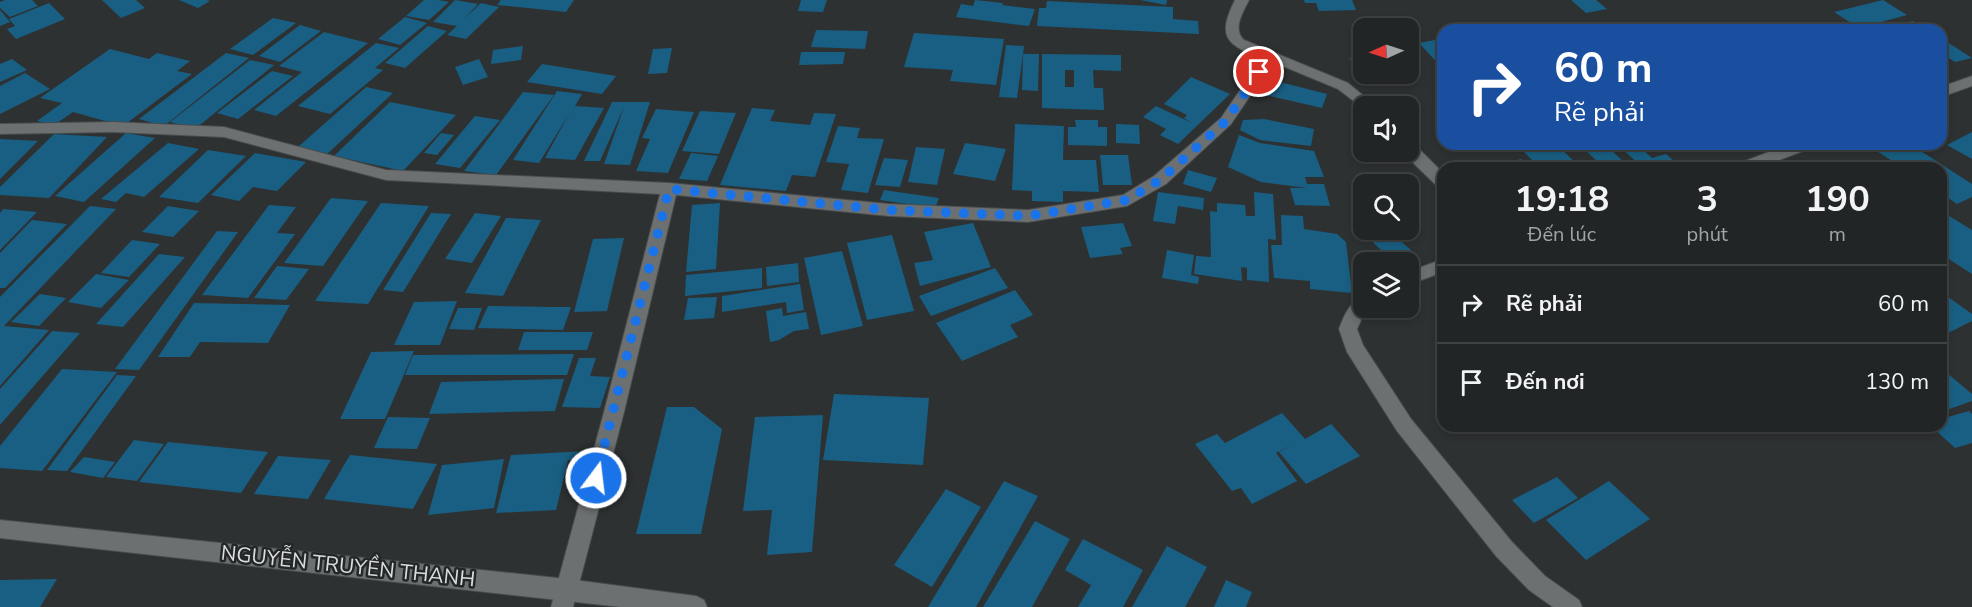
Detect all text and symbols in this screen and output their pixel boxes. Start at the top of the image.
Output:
north arrow [1353,18,1419,84]
map controls [1353,18,1419,318]
text: 60 m [1554,40,1653,97]
pin [1233,46,1284,97]
icon: right [1455,48,1533,126]
icon: arrive [1242,55,1275,88]
text: Rẽ phải [1554,94,1645,131]
button: sound [1353,96,1419,162]
button: search [1353,174,1419,240]
text: 19:18 [1514,175,1609,224]
text: 3 [1696,175,1718,224]
text: 190 [1805,175,1870,224]
text: Đến lúc [1528,221,1596,248]
text: phút [1687,221,1728,248]
text: m [1829,221,1846,248]
button: layers [1353,252,1419,318]
icon: right [1455,288,1488,321]
text: Rẽ phải [1506,289,1582,319]
text: 60 m [1878,289,1929,319]
icon: arrive [1455,366,1488,399]
text: Đến nơi [1506,367,1585,397]
text: 130 m [1865,367,1929,397]
position arrow [564,446,628,510]
street label: NGUYỄN TRUYỀN THANH [219,537,477,593]

